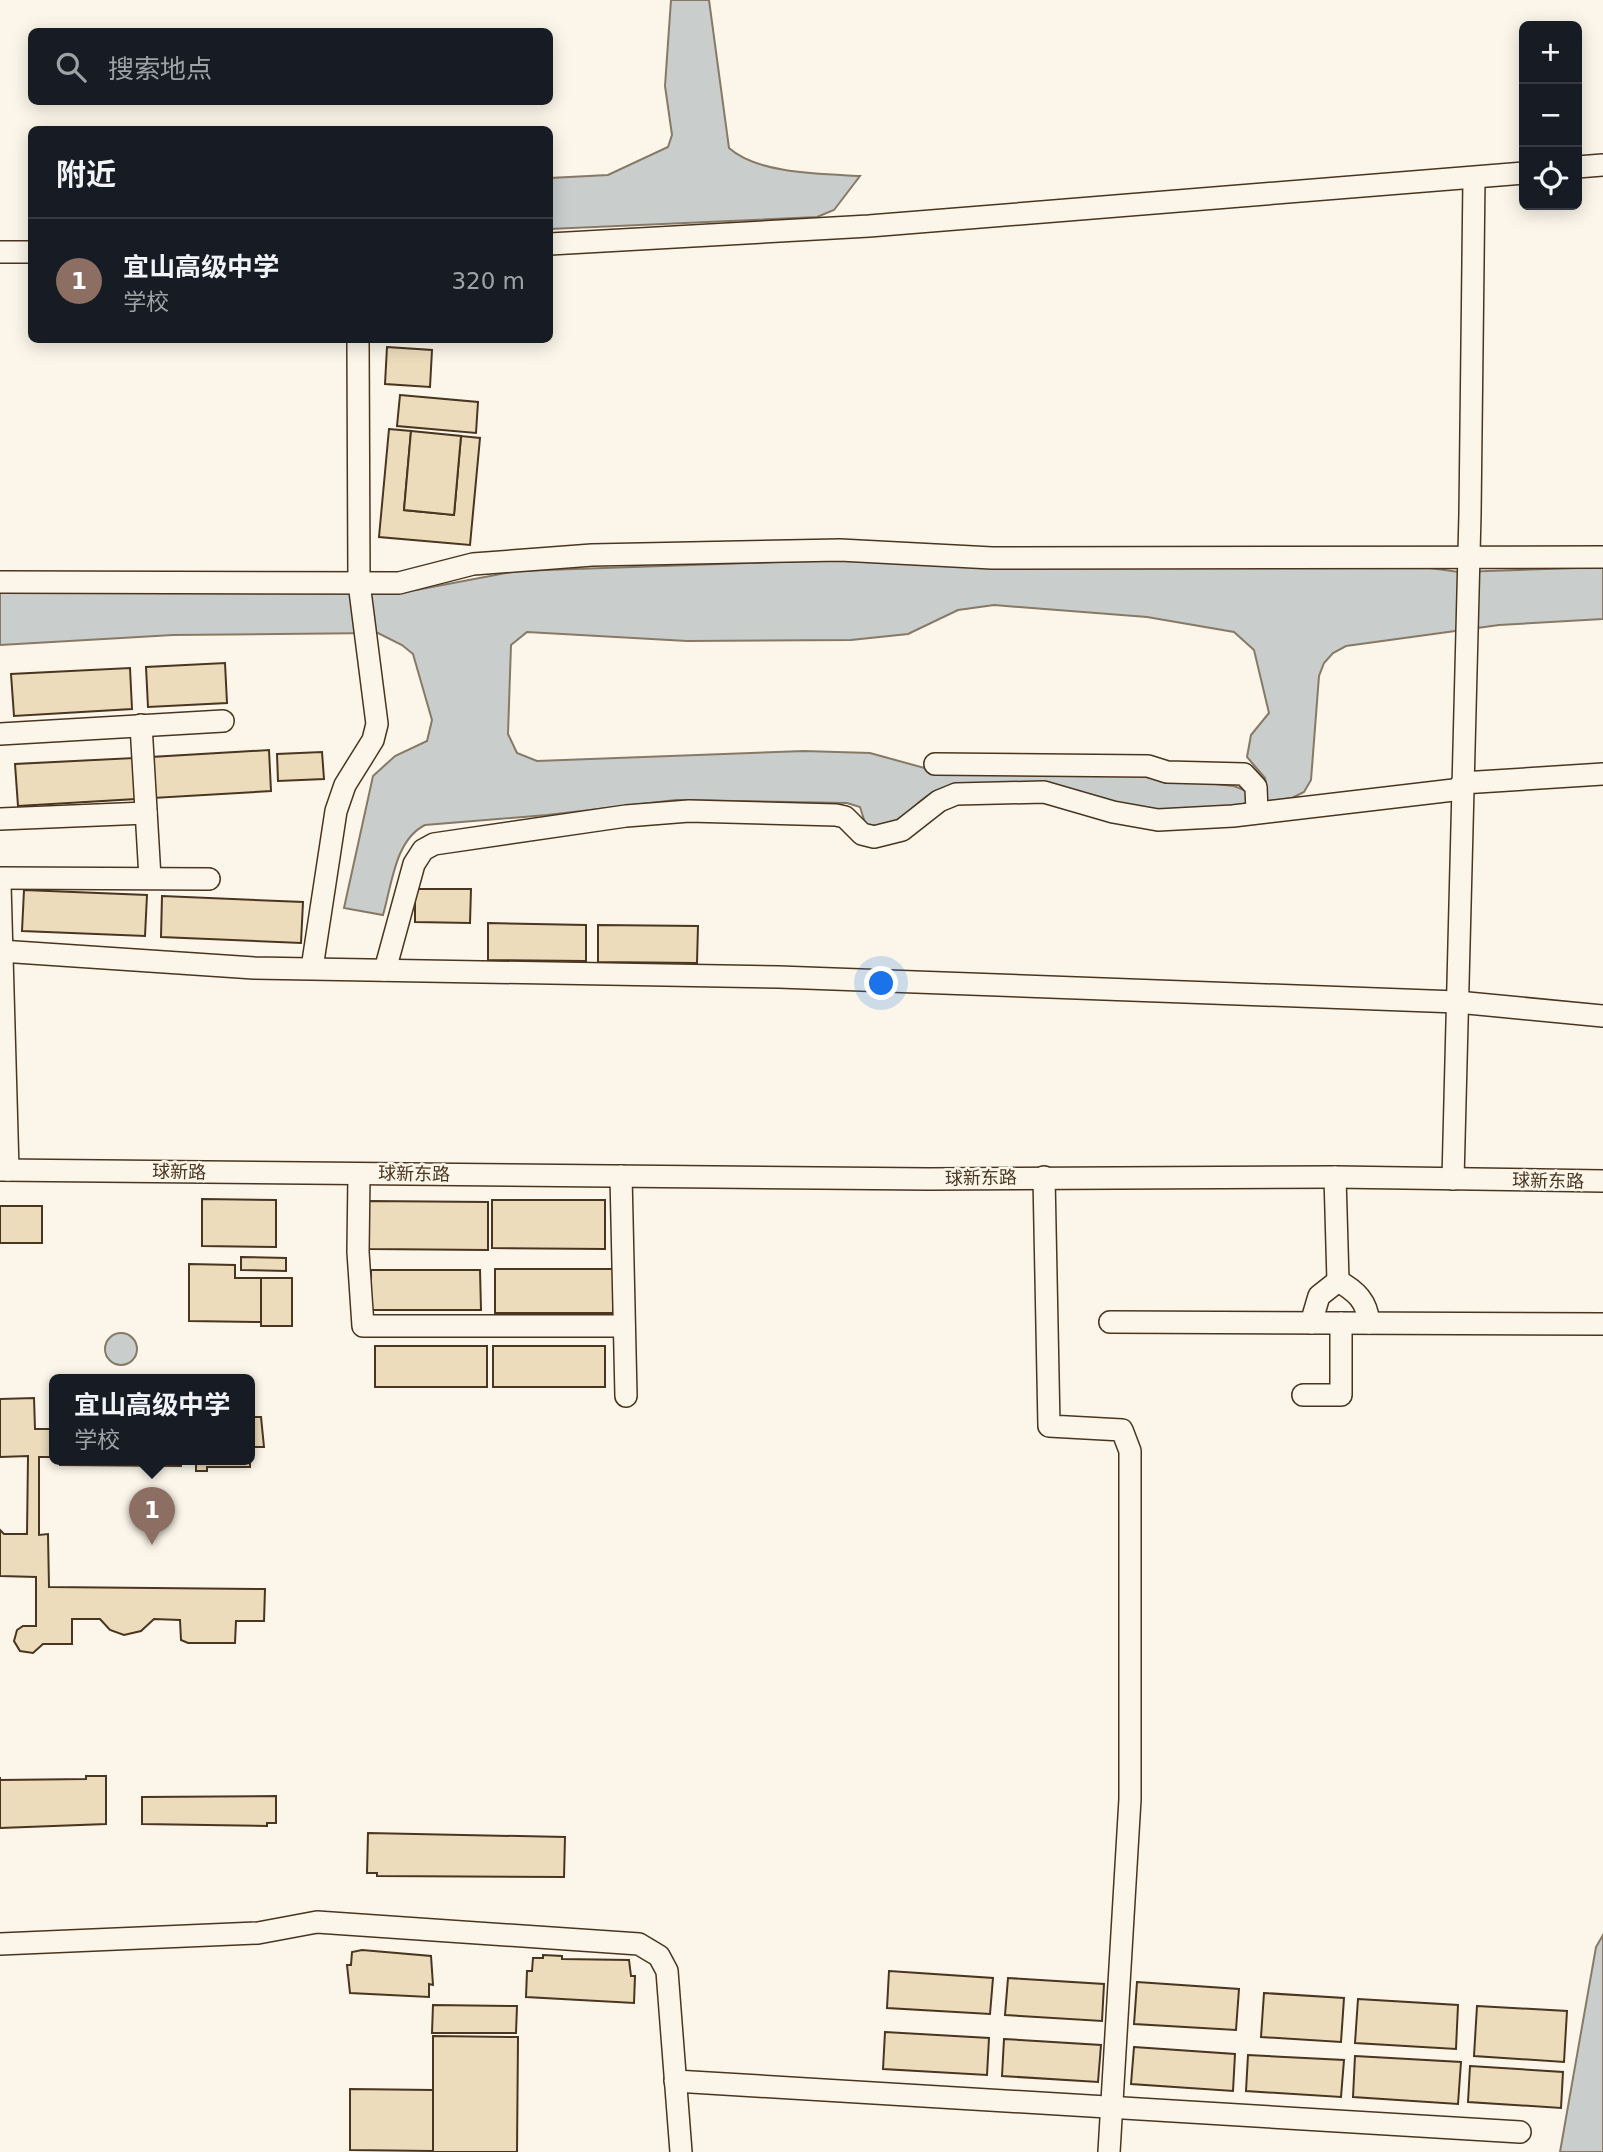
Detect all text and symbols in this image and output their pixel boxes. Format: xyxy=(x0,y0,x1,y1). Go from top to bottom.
map controls xyxy=(1519,21,1582,210)
button: + xyxy=(1519,21,1582,84)
search box xyxy=(28,28,553,105)
icon: search xyxy=(52,48,90,86)
text: 搜索地点 xyxy=(108,54,212,84)
button: − xyxy=(1519,84,1582,147)
button: locate xyxy=(1519,147,1582,210)
text: 附近 xyxy=(56,157,116,192)
text: 宜山高级中学 xyxy=(123,252,279,282)
text: 1 xyxy=(71,268,87,294)
text: 320 m xyxy=(451,268,525,294)
text: 学校 xyxy=(123,289,169,315)
your location xyxy=(864,966,898,1000)
street label: 球新路 xyxy=(152,1161,206,1182)
street label: 球新东路 xyxy=(378,1162,450,1185)
street label: 球新东路 xyxy=(945,1166,1017,1189)
street label: 球新东路 xyxy=(1512,1169,1584,1192)
popup xyxy=(49,1374,255,1465)
text: 宜山高级中学 xyxy=(74,1390,230,1420)
text: 学校 xyxy=(74,1427,120,1453)
pin: 1 xyxy=(129,1487,175,1545)

